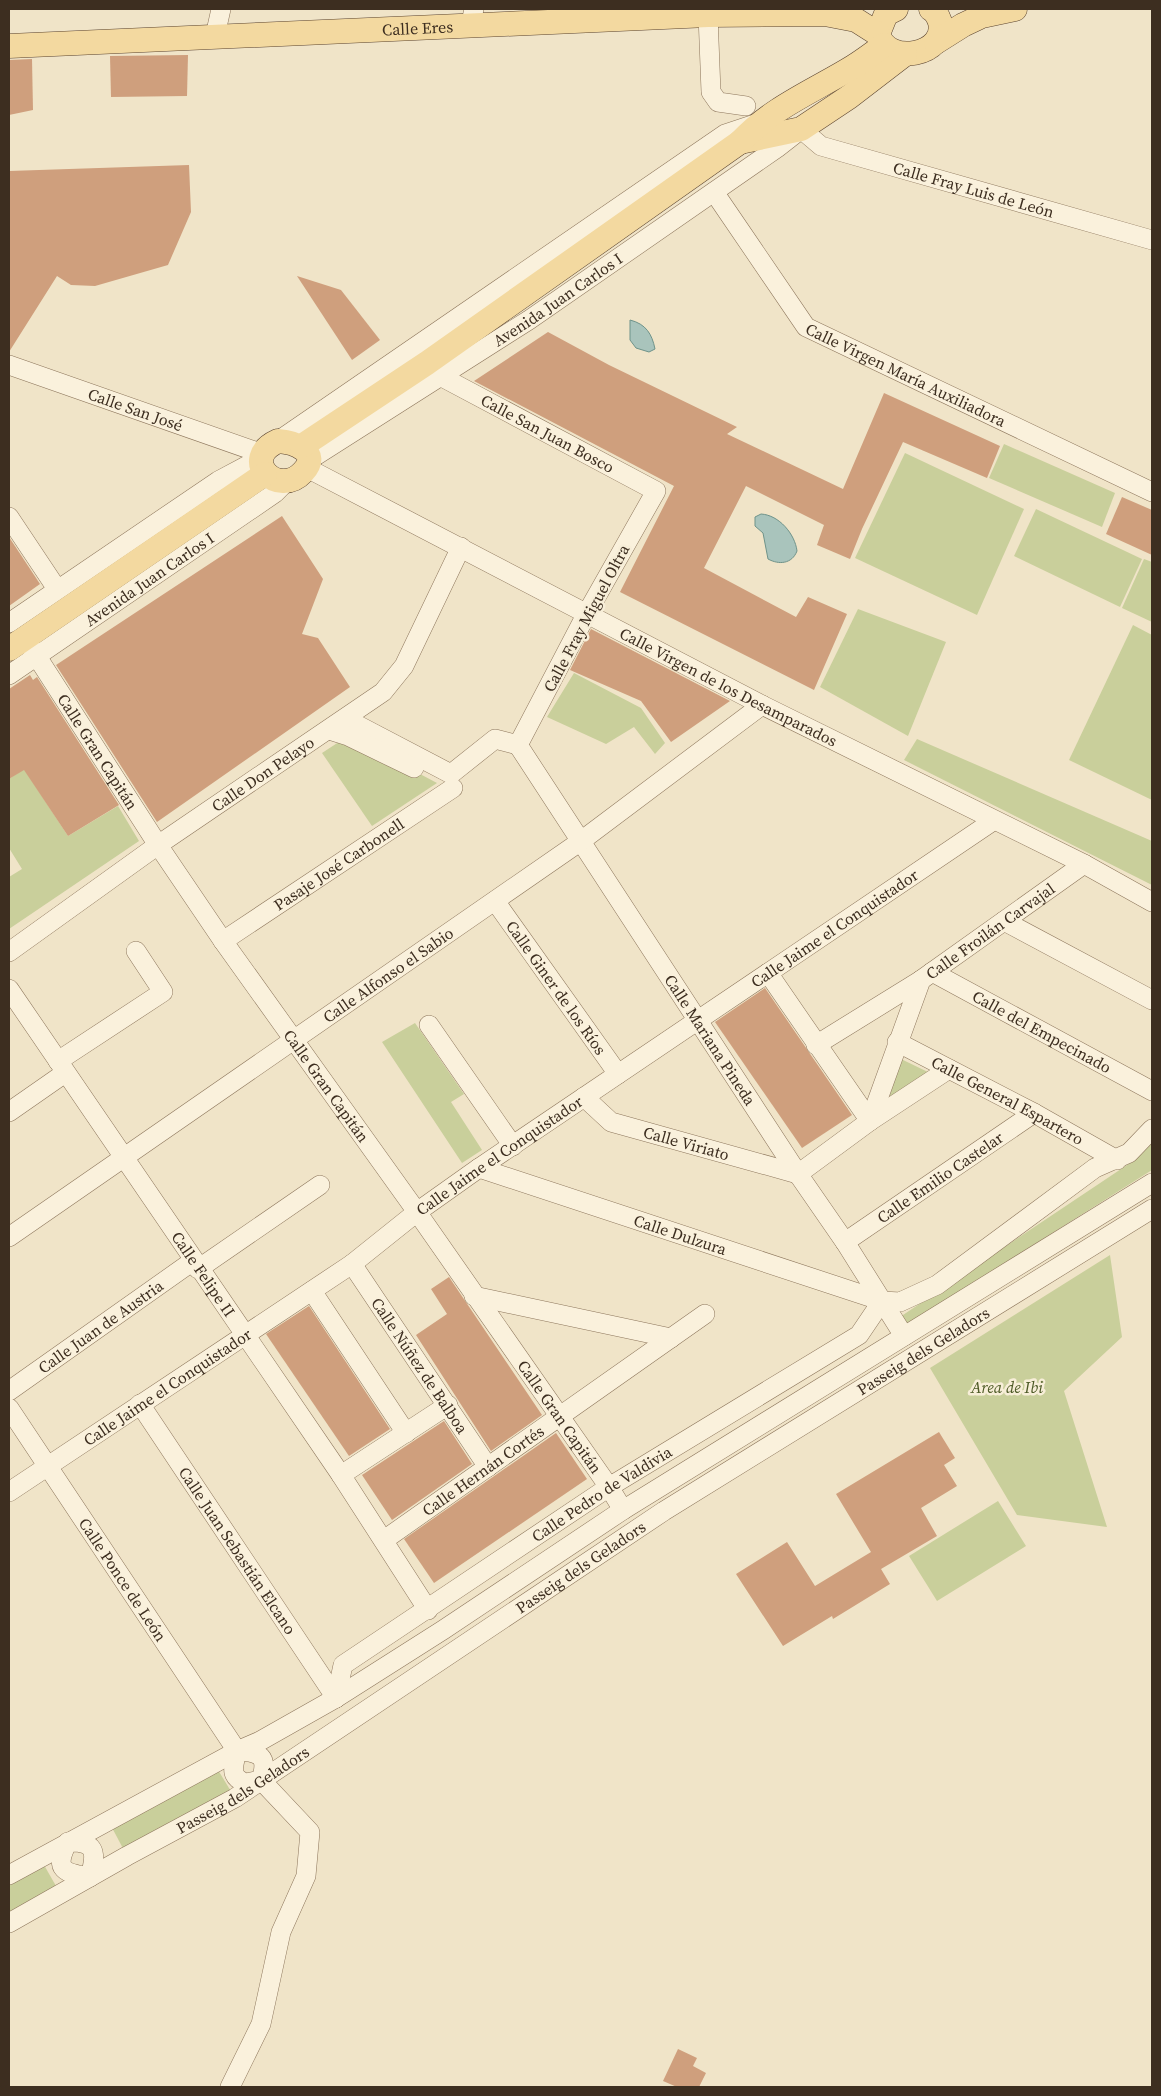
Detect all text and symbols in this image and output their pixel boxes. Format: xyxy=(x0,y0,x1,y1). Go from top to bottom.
street label: Calle Eres xyxy=(382,15,454,40)
street label: Calle Fray Luis de León xyxy=(891,156,1057,223)
street label: Avenida Juan Carlos I xyxy=(489,247,627,351)
street label: Calle Virgen María Auxiliadora xyxy=(802,317,1010,432)
street label: Calle San José xyxy=(85,383,186,436)
street label: Calle San Juan Bosco xyxy=(477,389,619,478)
street label: Avenida Juan Carlos I xyxy=(80,527,218,631)
street label: Calle Fray Miguel Oltra xyxy=(538,540,635,696)
street label: Calle Virgen de los Desamparados xyxy=(616,622,841,752)
street label: Calle Gran Capitán xyxy=(53,689,144,814)
street label: Calle Don Pelayo xyxy=(207,731,319,817)
street label: Pasaje José Carbonell xyxy=(269,813,408,915)
street label: Calle Jaime el Conquistador xyxy=(746,863,923,992)
street label: Calle Froilán Carvajal xyxy=(921,877,1059,984)
street label: Calle Giner de los Ríos xyxy=(501,916,612,1059)
street label: Calle Alfonso el Sabio xyxy=(318,922,458,1028)
street label: Calle Mariana Pineda xyxy=(660,970,762,1110)
street label: Calle del Empecinado xyxy=(969,985,1116,1078)
street label: Calle Gran Capitán xyxy=(279,1025,375,1147)
street label: Calle General Espartero xyxy=(928,1051,1088,1150)
street label: Calle Jaime el Conquistador xyxy=(411,1090,587,1220)
street label: Calle Viriato xyxy=(641,1121,732,1165)
street label: Calle Emilio Castelar xyxy=(872,1126,1008,1228)
street label: Calle Dulzura xyxy=(631,1209,730,1260)
street label: Calle Felipe II xyxy=(167,1227,241,1321)
street label: Calle Juan de Austria xyxy=(33,1274,168,1378)
street label: Calle Núñez de Balboa xyxy=(366,1293,474,1438)
street label: Passeig dels Geladors xyxy=(852,1301,994,1400)
street label: Calle Jaime el Conquistador xyxy=(79,1323,256,1451)
street label: Calle Gran Capitán xyxy=(513,1356,607,1478)
park label: Area de Ibi xyxy=(970,1376,1043,1398)
street label: Calle Hernán Cortés xyxy=(418,1420,548,1521)
street label: Calle Pedro de Valdivia xyxy=(527,1440,677,1547)
street label: Calle Juan Sebastián Elcano xyxy=(174,1462,302,1639)
street label: Calle Ponce de León xyxy=(74,1513,172,1646)
street label: Passeig dels Geladors xyxy=(511,1515,650,1618)
street label: Passeig dels Geladors xyxy=(172,1741,313,1839)

